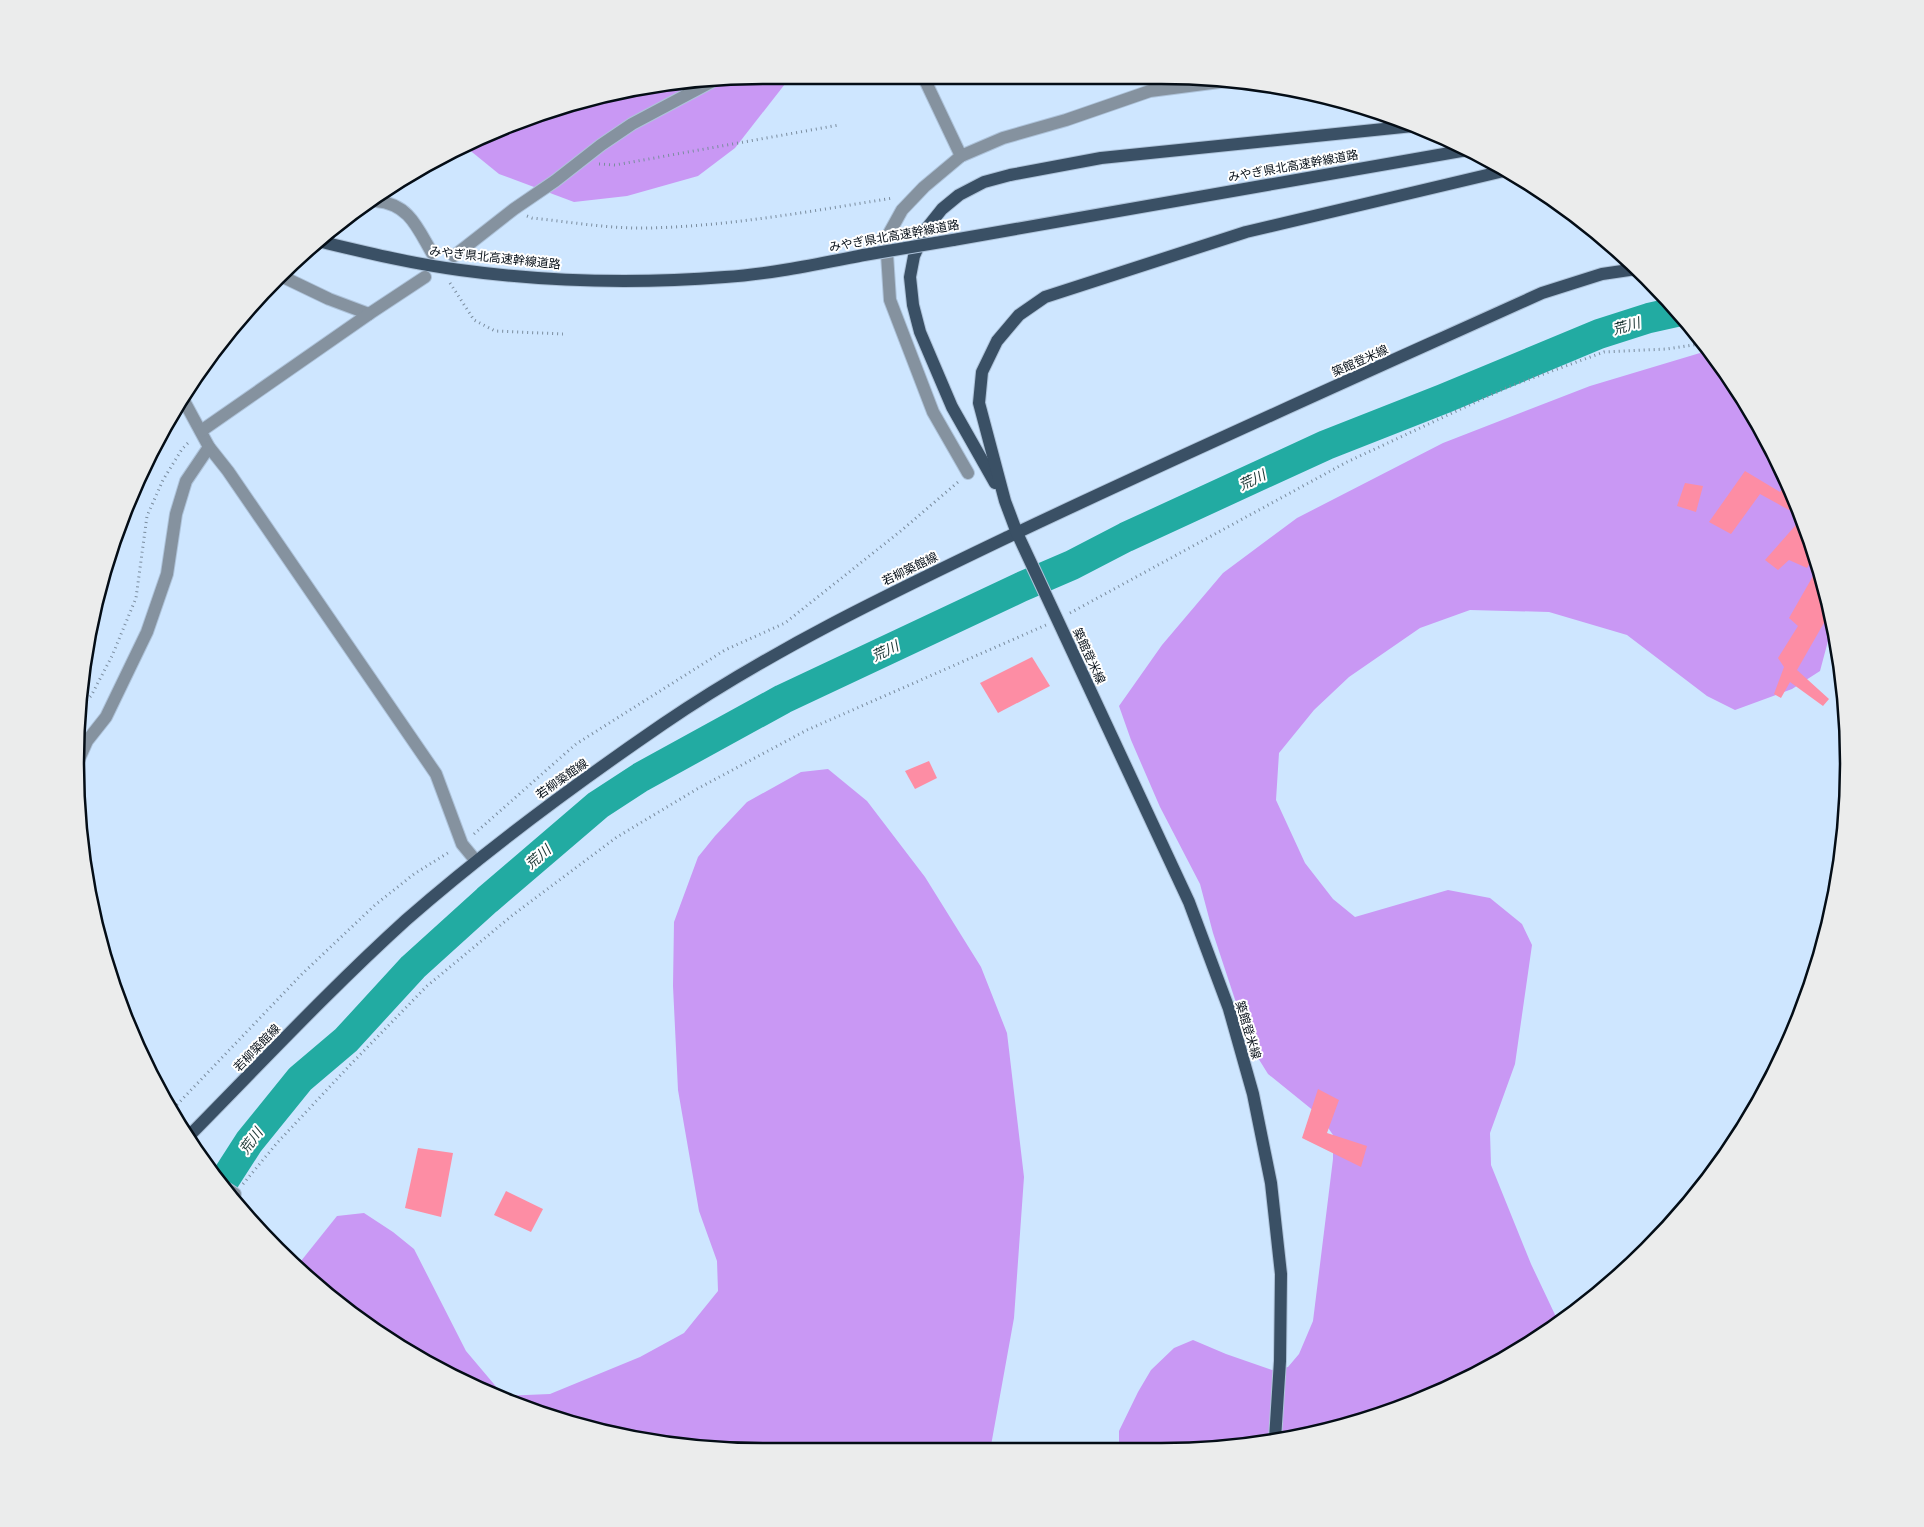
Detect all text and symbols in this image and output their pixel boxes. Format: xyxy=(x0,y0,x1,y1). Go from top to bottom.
street label: みやぎ県北高速幹線道路 xyxy=(1226,145,1360,186)
street label: みやぎ県北高速幹線道路 xyxy=(827,215,961,256)
street label: みやぎ県北高速幹線道路 xyxy=(428,241,562,274)
water label: 荒川 xyxy=(1610,311,1644,339)
street label: 築館登米線 xyxy=(1329,340,1391,381)
water label: 荒川 xyxy=(1235,463,1271,495)
street label: 若柳築館線 xyxy=(879,547,941,590)
street label: 築館登米線 xyxy=(1068,625,1111,687)
water label: 荒川 xyxy=(868,634,904,666)
street label: 若柳築館線 xyxy=(532,754,592,804)
water label: 荒川 xyxy=(520,838,557,874)
street label: 築館登米線 xyxy=(1231,998,1266,1061)
street label: 若柳築館線 xyxy=(229,1019,284,1076)
water label: 荒川 xyxy=(234,1122,268,1158)

